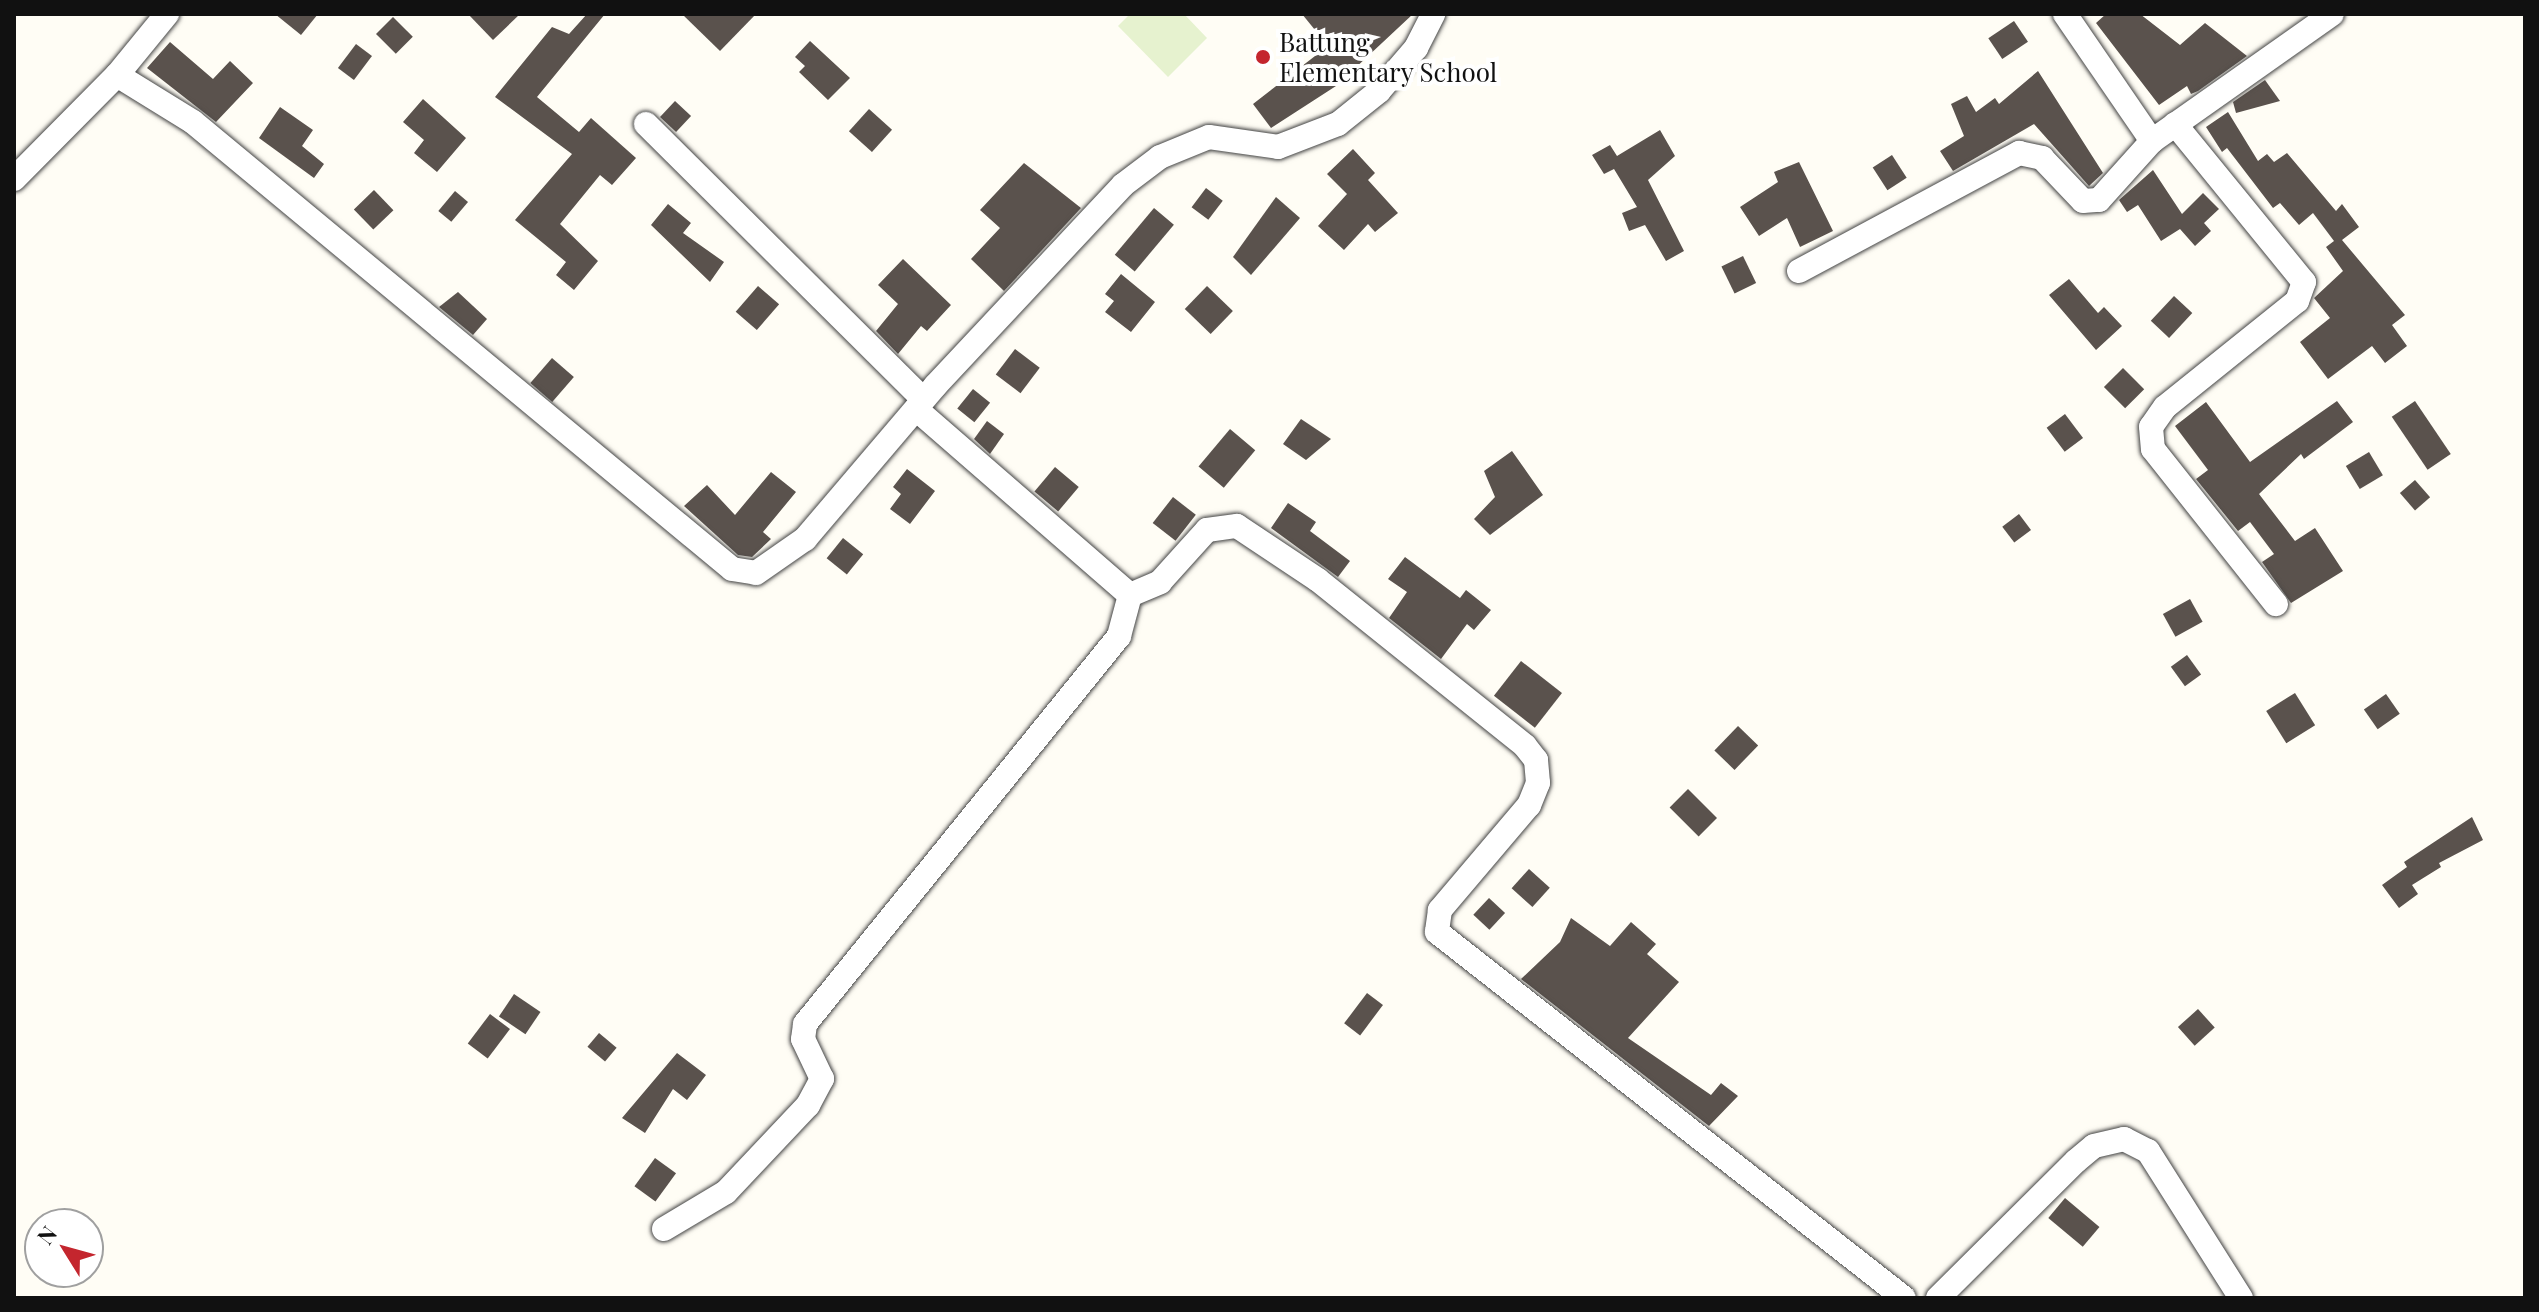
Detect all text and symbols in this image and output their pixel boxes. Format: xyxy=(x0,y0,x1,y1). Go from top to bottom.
place label: Battung Elementary School xyxy=(1279,26,1498,88)
marker: Battung Elementary School xyxy=(1254,48,1272,66)
north arrow xyxy=(24,1208,104,1288)
text: N xyxy=(30,1219,63,1250)

